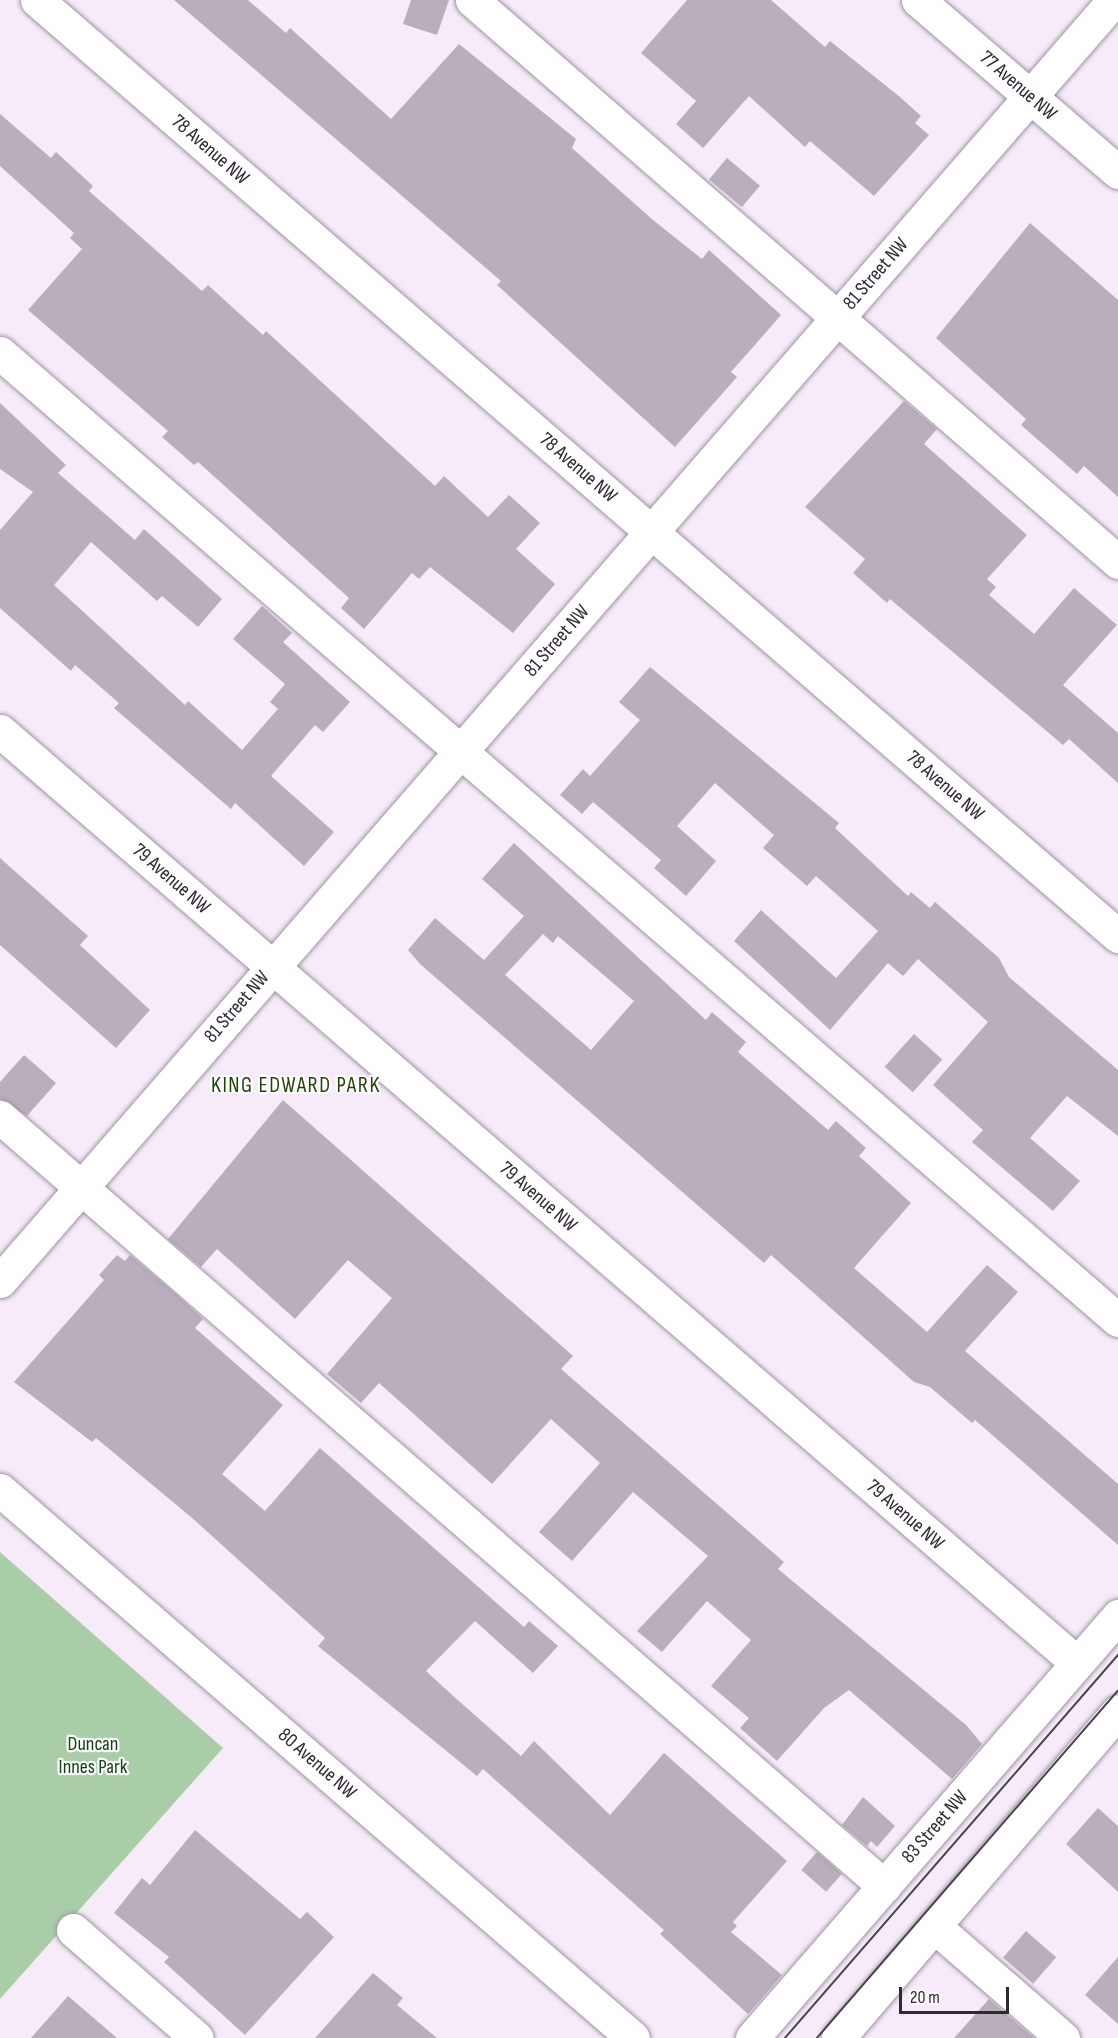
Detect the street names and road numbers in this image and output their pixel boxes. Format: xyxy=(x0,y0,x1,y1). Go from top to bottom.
street label: 77 Avenue NW xyxy=(974,46,1062,126)
street label: 78 Avenue NW xyxy=(166,110,254,190)
street label: 81 Street NW xyxy=(838,233,914,315)
street label: 78 Avenue NW xyxy=(534,428,622,508)
street label: 81 Street NW xyxy=(519,600,595,682)
street label: 78 Avenue NW xyxy=(901,746,989,826)
street label: 79 Avenue NW xyxy=(127,839,215,919)
street label: 81 Street NW xyxy=(199,966,275,1048)
street label: 79 Avenue NW xyxy=(494,1157,582,1237)
street label: 79 Avenue NW xyxy=(861,1475,949,1555)
street label: 80 Avenue NW xyxy=(273,1723,361,1805)
street label: 83 Street NW xyxy=(897,1786,973,1868)

